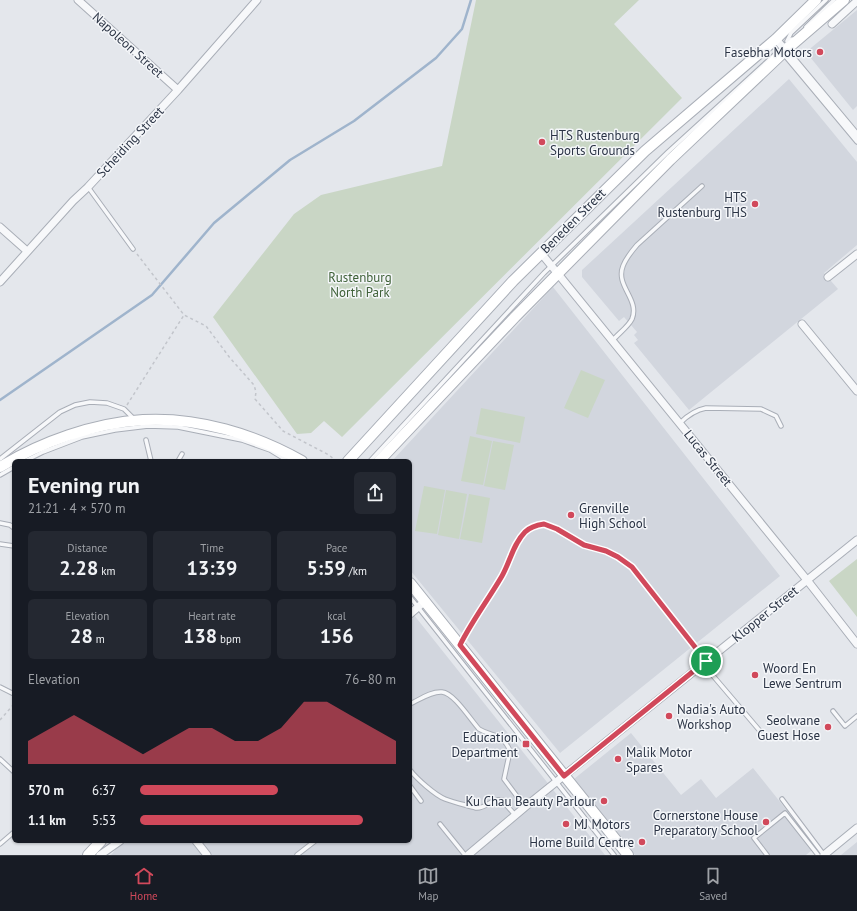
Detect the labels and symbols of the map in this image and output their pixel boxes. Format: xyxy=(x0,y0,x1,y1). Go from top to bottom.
street label: Napoleon Street xyxy=(89,8,168,82)
place label: Fasebha Motors xyxy=(724,44,812,61)
marker: Fasebha Motors xyxy=(815,47,825,57)
street label: Scheiding Street xyxy=(93,102,168,181)
place label: HTS Rustenburg Sports Grounds xyxy=(550,127,640,159)
marker: HTS Rustenburg Sports Grounds xyxy=(537,137,547,147)
street label: Beneden Street xyxy=(537,184,610,257)
place label: HTS Rustenburg THS xyxy=(658,189,747,221)
marker: HTS Rustenburg THS xyxy=(750,199,760,209)
park label: Rustenburg North Park xyxy=(328,269,392,301)
street label: Lucas Street xyxy=(680,426,736,490)
place label: Grenville High School xyxy=(579,500,647,532)
marker: Grenville High School xyxy=(566,510,576,520)
street label: Klopper Street xyxy=(728,582,802,646)
pin xyxy=(689,644,723,678)
place label: Woord En Lewe Sentrum xyxy=(763,660,842,692)
marker: Woord En Lewe Sentrum xyxy=(750,670,760,680)
place label: Nadia's Auto Workshop xyxy=(677,701,745,733)
marker: Nadia's Auto Workshop xyxy=(664,711,674,721)
place label: Seolwane Guest Hose xyxy=(757,712,820,744)
marker: Seolwane Guest Hose xyxy=(823,722,833,732)
place label: Education Department xyxy=(452,729,519,761)
marker: Education Department xyxy=(521,739,531,749)
place label: Malik Motor Spares xyxy=(626,744,693,776)
marker: Malik Motor Spares xyxy=(613,754,623,764)
place label: Ku Chau Beauty Parlour xyxy=(466,793,597,810)
marker: Ku Chau Beauty Parlour xyxy=(599,796,609,806)
place label: Cornerstone House Preparatory School xyxy=(653,807,758,839)
place label: MJ Motors xyxy=(574,816,630,833)
marker: Cornerstone House Preparatory School xyxy=(761,817,771,827)
marker: MJ Motors xyxy=(561,819,571,829)
place label: Home Build Centre xyxy=(529,834,634,851)
marker: Home Build Centre xyxy=(637,837,647,847)

